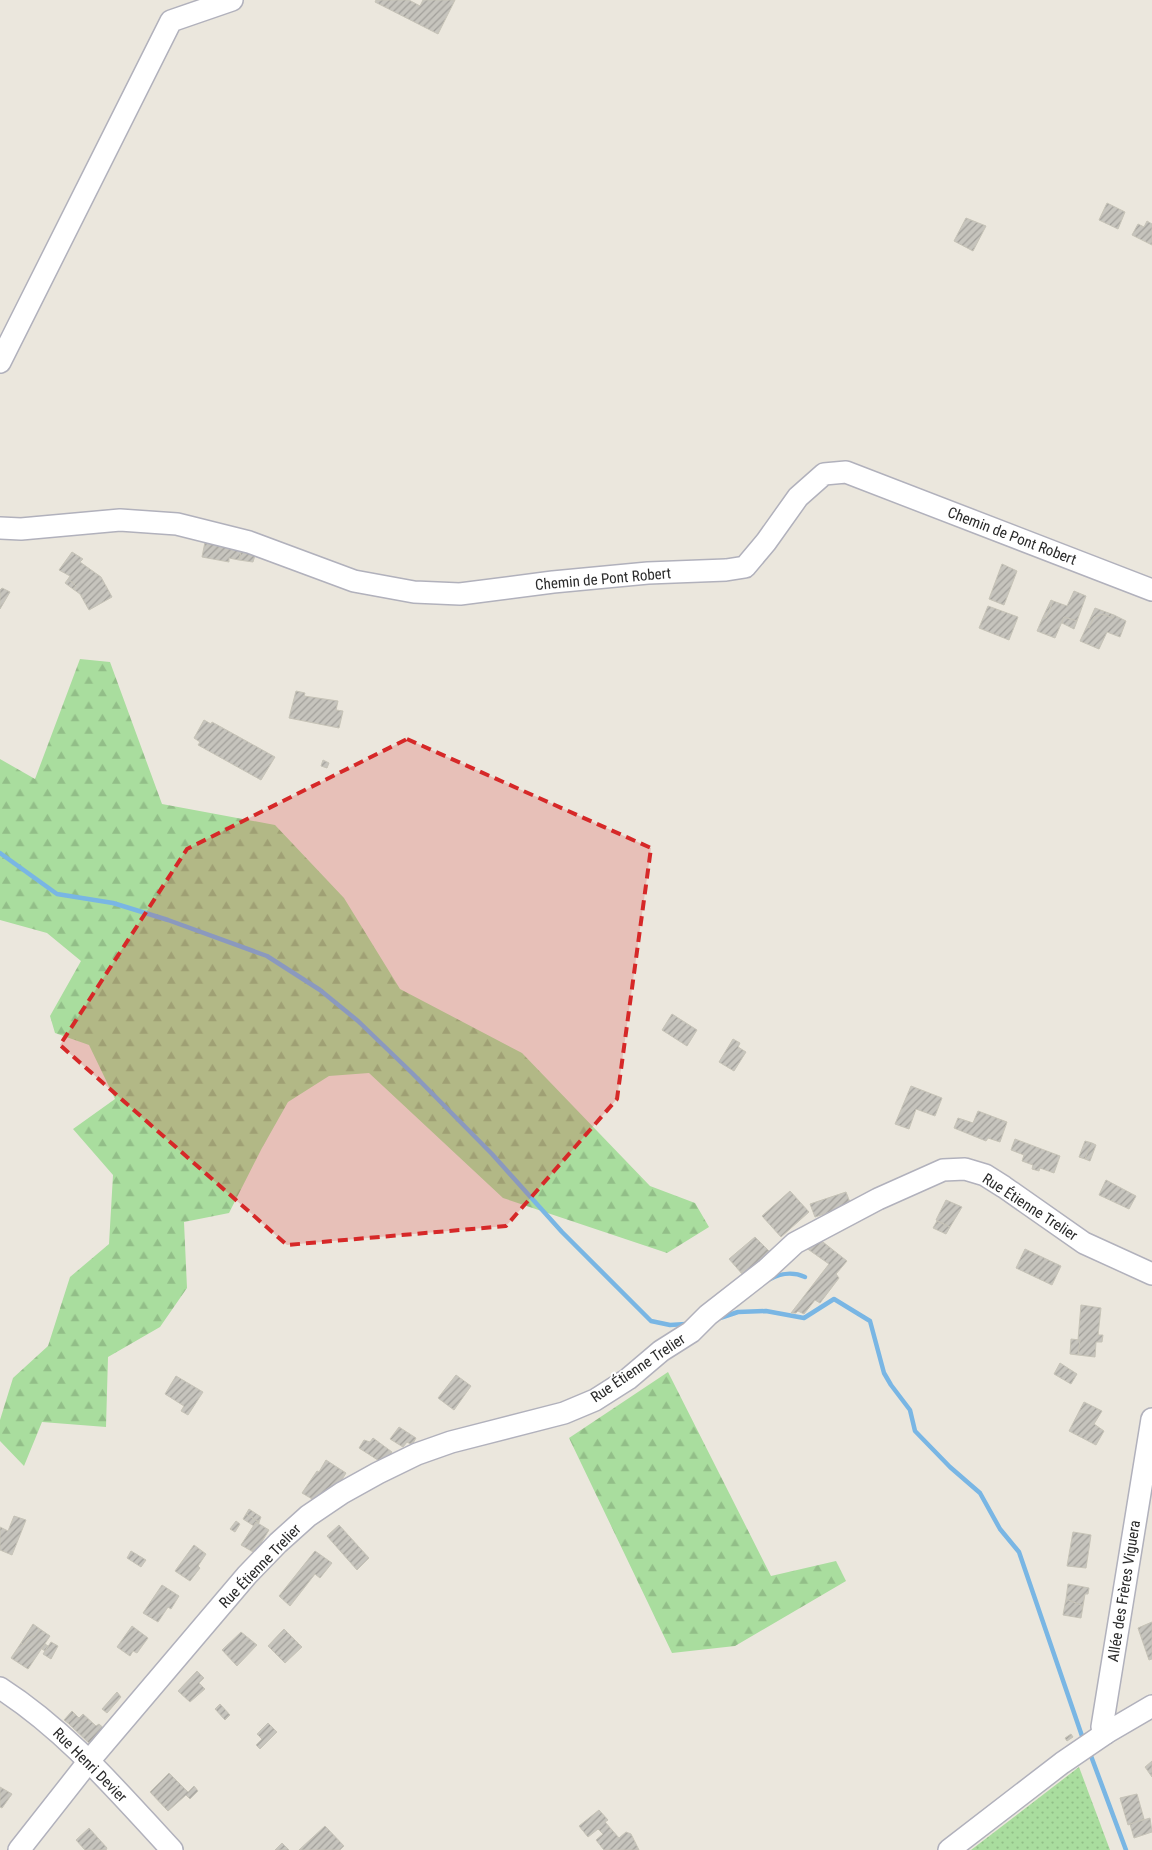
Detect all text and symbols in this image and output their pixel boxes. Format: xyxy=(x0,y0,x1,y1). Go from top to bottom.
street label: Chemin de Pont Robert xyxy=(945,503,1079,569)
street label: Chemin de Pont Robert xyxy=(534,564,672,594)
street label: Rue Étienne Trelier xyxy=(979,1170,1081,1245)
street label: Rue Étienne Trelier xyxy=(587,1330,689,1406)
street label: Allée des Frères Viguera xyxy=(1104,1519,1144,1663)
street label: Rue Étienne Trelier xyxy=(215,1520,305,1612)
street label: Rue Henri Devier xyxy=(49,1724,131,1806)

